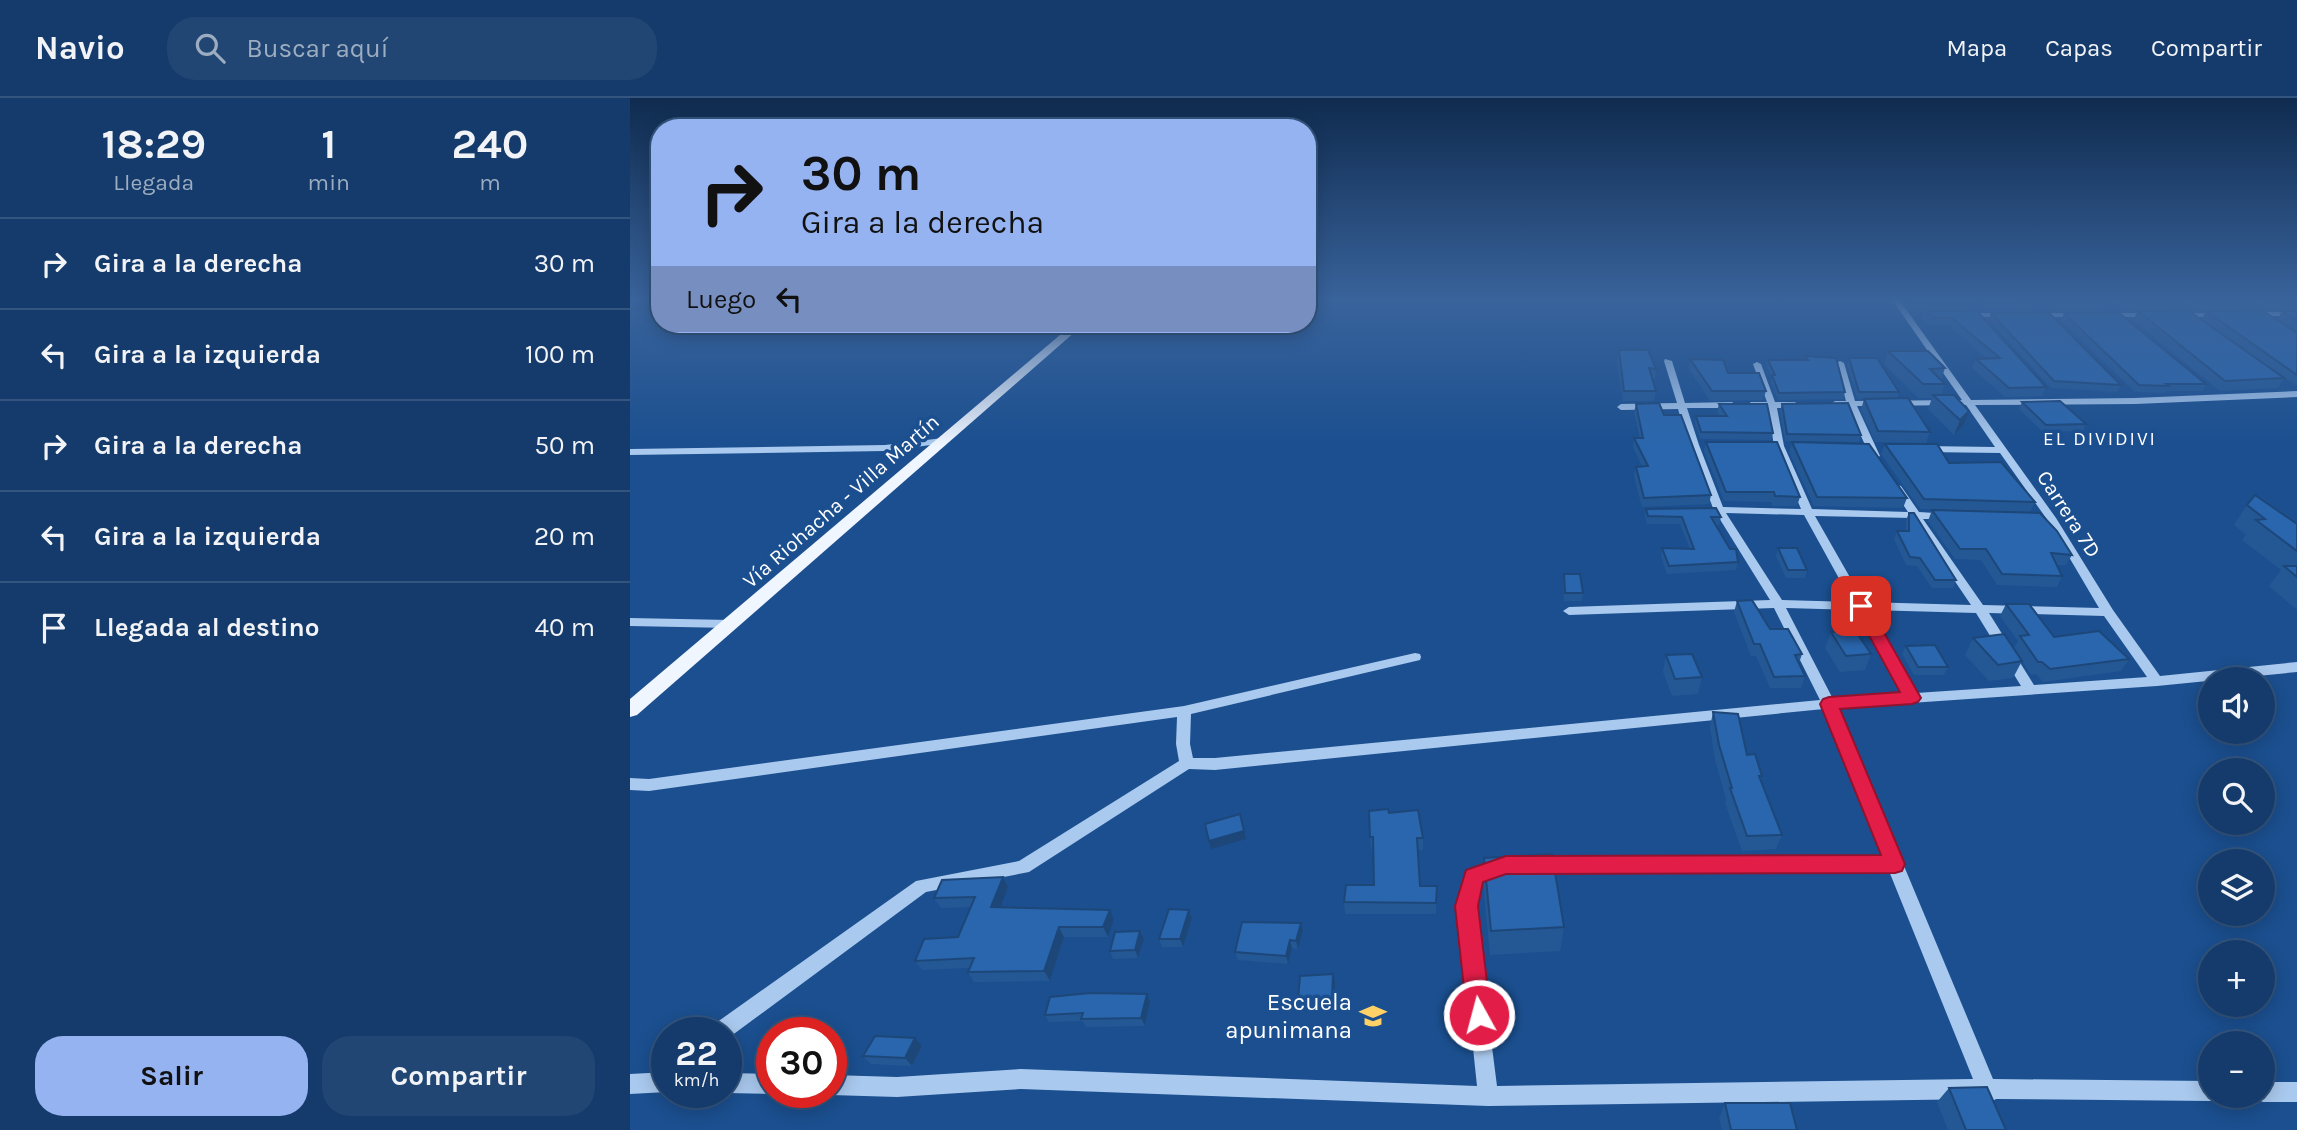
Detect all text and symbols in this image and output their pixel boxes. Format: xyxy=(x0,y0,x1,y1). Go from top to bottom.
search box xyxy=(167,17,657,80)
text: Navio xyxy=(35,29,125,67)
icon: search xyxy=(191,29,229,67)
text: Buscar aquí xyxy=(247,33,388,64)
text: Mapa xyxy=(1946,34,2007,62)
text: Capas xyxy=(2045,34,2113,62)
text: Compartir xyxy=(2151,34,2262,62)
text: 18:29 xyxy=(102,119,206,169)
text: 1 xyxy=(321,119,336,169)
text: 240 xyxy=(451,119,528,169)
text: 30 m xyxy=(801,145,921,202)
icon: right xyxy=(686,147,777,238)
text: Llegada xyxy=(113,169,194,196)
text: min xyxy=(308,169,350,196)
text: m xyxy=(479,169,501,196)
text: Gira a la derecha xyxy=(801,204,1044,241)
icon: right xyxy=(35,245,73,283)
text: Gira a la derecha xyxy=(94,248,303,279)
text: 30 m xyxy=(534,248,595,279)
icon: left xyxy=(770,280,808,318)
text: Luego xyxy=(686,284,756,315)
icon: left xyxy=(35,336,73,374)
text: Gira a la izquierda xyxy=(94,339,321,370)
text: 100 m xyxy=(525,339,595,370)
street label: Vía Riohacha - Villa Martín xyxy=(738,409,944,593)
icon: right xyxy=(35,427,73,465)
district label: EL DIVIDIVI xyxy=(2043,428,2157,450)
text: Gira a la derecha xyxy=(94,430,303,461)
text: 50 m xyxy=(534,430,595,461)
street label: Carrera 7D xyxy=(2032,466,2106,562)
icon: left xyxy=(35,518,73,556)
text: Gira a la izquierda xyxy=(94,521,321,552)
text: 20 m xyxy=(534,521,595,552)
pin xyxy=(1831,576,1891,636)
icon: arrive xyxy=(1842,587,1880,625)
icon: arrive xyxy=(35,609,73,647)
text: Llegada al destino xyxy=(94,612,320,643)
text: 40 m xyxy=(535,612,595,643)
map controls xyxy=(2198,667,2275,1108)
button: sound xyxy=(2198,667,2275,744)
button: search xyxy=(2198,758,2275,835)
button: layers xyxy=(2198,849,2275,926)
button: + xyxy=(2198,940,2275,1017)
position arrow xyxy=(1442,978,1516,1052)
place label: Escuela apunimana xyxy=(1225,988,1352,1044)
school or university icon: Escuela apunimana xyxy=(1358,1001,1388,1031)
speed limit sign: 30 xyxy=(756,1017,847,1108)
button: − xyxy=(2198,1031,2275,1108)
text: 22 xyxy=(675,1033,718,1074)
button: Salir xyxy=(35,1036,308,1116)
button: Compartir xyxy=(322,1036,595,1116)
text: km/h xyxy=(674,1069,719,1091)

